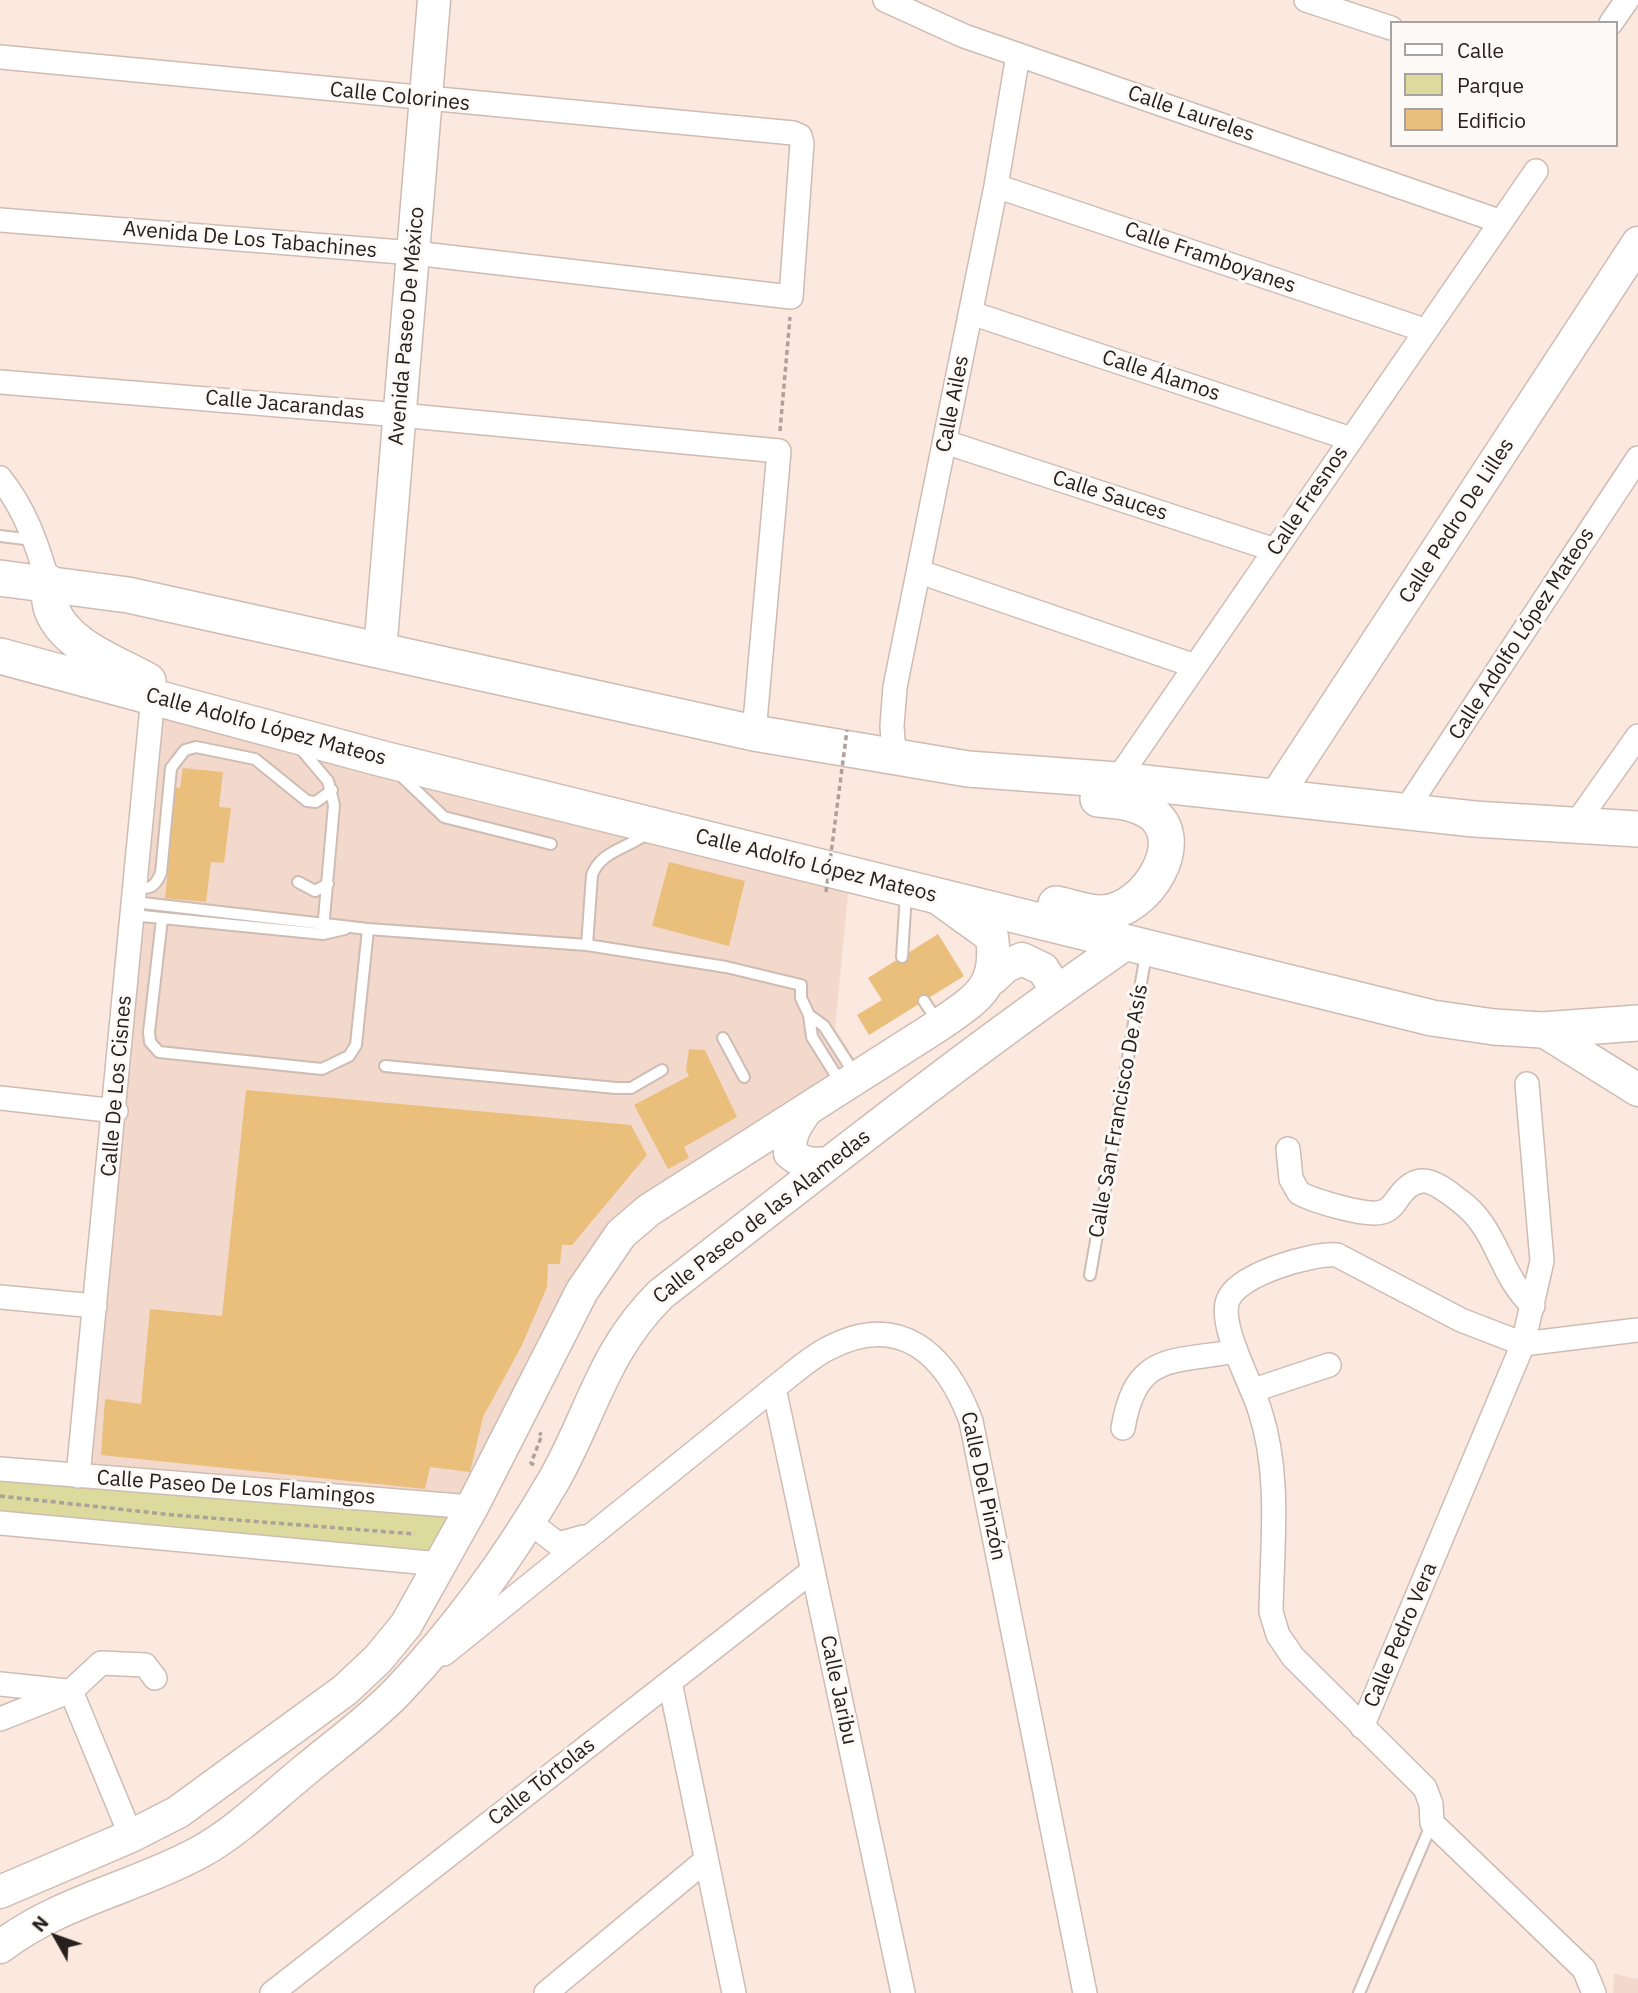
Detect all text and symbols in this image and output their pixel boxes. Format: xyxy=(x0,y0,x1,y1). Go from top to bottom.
legend xyxy=(1390,21,1617,147)
text: Calle xyxy=(1457,36,1504,64)
text: Parque xyxy=(1457,71,1524,99)
street label: Calle Colorines xyxy=(329,77,471,117)
street label: Calle Laureles xyxy=(1124,81,1258,147)
text: Edificio xyxy=(1457,106,1526,134)
street label: Avenida Paseo De México xyxy=(384,206,430,446)
street label: Avenida De Los Tabachines xyxy=(122,216,378,264)
street label: Calle Framboyanes xyxy=(1121,217,1299,299)
street label: Calle Álamos xyxy=(1099,345,1223,407)
street label: Calle Ailes xyxy=(931,353,975,455)
street label: Calle Jacarandas xyxy=(204,385,366,425)
street label: Calle Pedro De Lilles xyxy=(1394,434,1520,608)
street label: Calle Fresnos xyxy=(1262,441,1354,561)
street label: Calle Sauces xyxy=(1049,466,1171,526)
street label: Calle Adolfo López Mateos xyxy=(1444,523,1600,745)
street label: Calle Adolfo López Mateos xyxy=(143,683,389,771)
street label: Calle Adolfo López Mateos xyxy=(693,824,939,908)
street label: Calle San Francisco De Asís xyxy=(1084,982,1154,1240)
street label: Calle De Los Cisnes xyxy=(97,994,137,1178)
street label: Calle Paseo de las Alamedas xyxy=(648,1124,876,1310)
street label: Calle Del Pinzón xyxy=(955,1409,1011,1563)
street label: Calle Paseo De Los Flamingos xyxy=(96,1466,376,1510)
street label: Calle Pedro Vera xyxy=(1359,1559,1443,1711)
street label: Calle Jaribu xyxy=(814,1633,862,1747)
street label: Calle Tórtolas xyxy=(484,1733,600,1831)
north arrow xyxy=(21,1902,91,1972)
text: N xyxy=(26,1911,54,1936)

